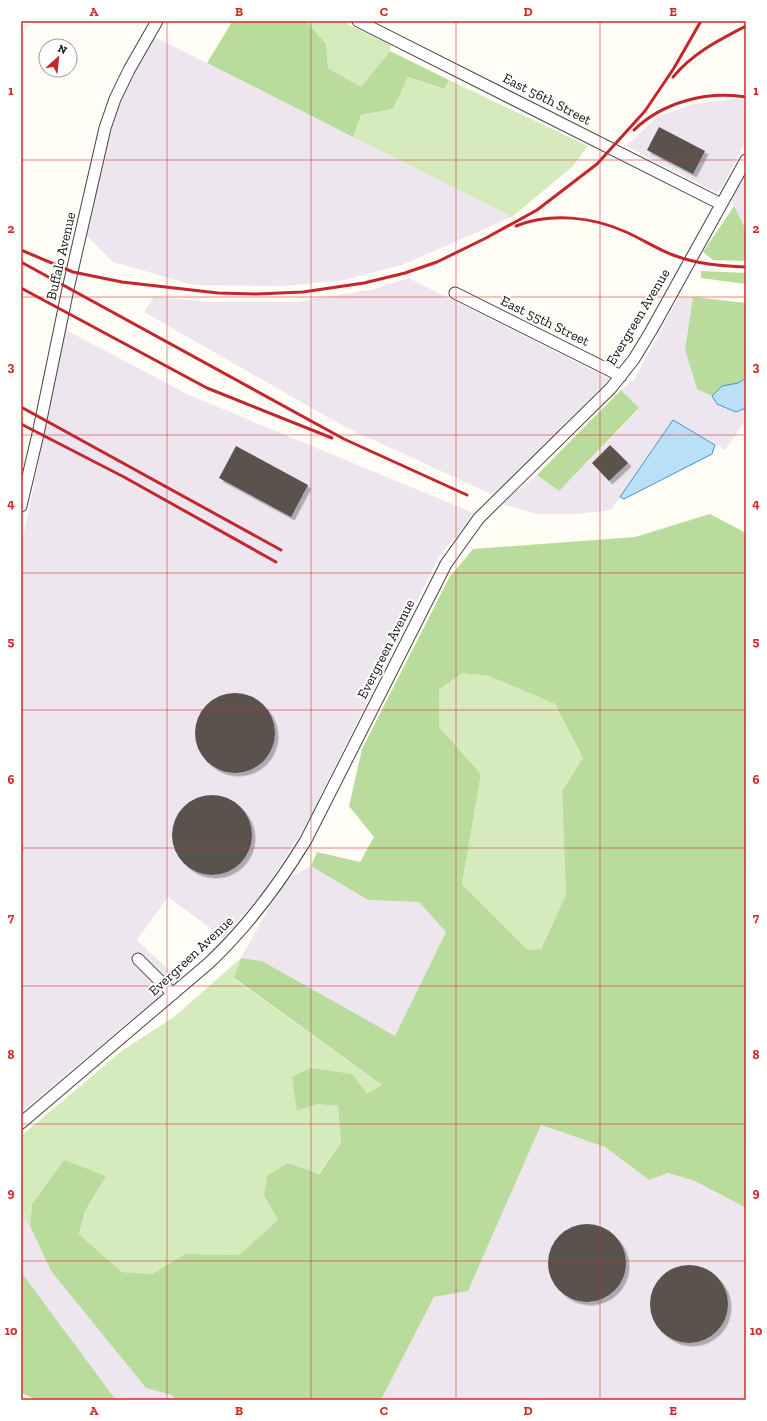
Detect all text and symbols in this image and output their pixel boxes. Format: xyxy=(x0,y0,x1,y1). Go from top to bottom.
text: A xyxy=(90,4,99,19)
text: B xyxy=(235,4,243,19)
text: C xyxy=(380,4,388,19)
text: D xyxy=(523,4,533,19)
text: E xyxy=(669,4,677,19)
north arrow xyxy=(38,38,78,78)
text: N xyxy=(56,42,70,58)
street label: East 56th Street xyxy=(500,69,595,129)
text: 1 xyxy=(8,83,14,98)
text: 1 xyxy=(753,83,759,98)
street label: Buffalo Avenue xyxy=(43,210,79,302)
text: 2 xyxy=(8,221,15,236)
text: 2 xyxy=(753,221,760,236)
street label: Evergreen Avenue xyxy=(603,265,674,368)
street label: East 55th Street xyxy=(498,292,593,350)
text: 3 xyxy=(8,359,15,374)
text: 3 xyxy=(753,359,760,374)
text: 4 xyxy=(7,496,15,511)
text: 4 xyxy=(752,496,760,511)
street label: Evergreen Avenue xyxy=(354,596,419,702)
text: 5 xyxy=(8,634,15,649)
text: 5 xyxy=(753,634,760,649)
text: 6 xyxy=(8,772,15,787)
text: 6 xyxy=(753,772,760,787)
text: 7 xyxy=(8,910,15,925)
text: 7 xyxy=(753,910,760,925)
street label: Evergreen Avenue xyxy=(145,912,237,1000)
text: 8 xyxy=(7,1047,15,1062)
text: 8 xyxy=(752,1047,760,1062)
text: 9 xyxy=(8,1185,15,1200)
text: 9 xyxy=(753,1185,760,1200)
text: 10 xyxy=(5,1323,18,1338)
text: 10 xyxy=(750,1323,763,1338)
text: A xyxy=(90,1403,99,1418)
text: B xyxy=(235,1403,243,1418)
text: C xyxy=(380,1403,388,1418)
text: D xyxy=(523,1403,533,1418)
text: E xyxy=(669,1403,677,1418)

